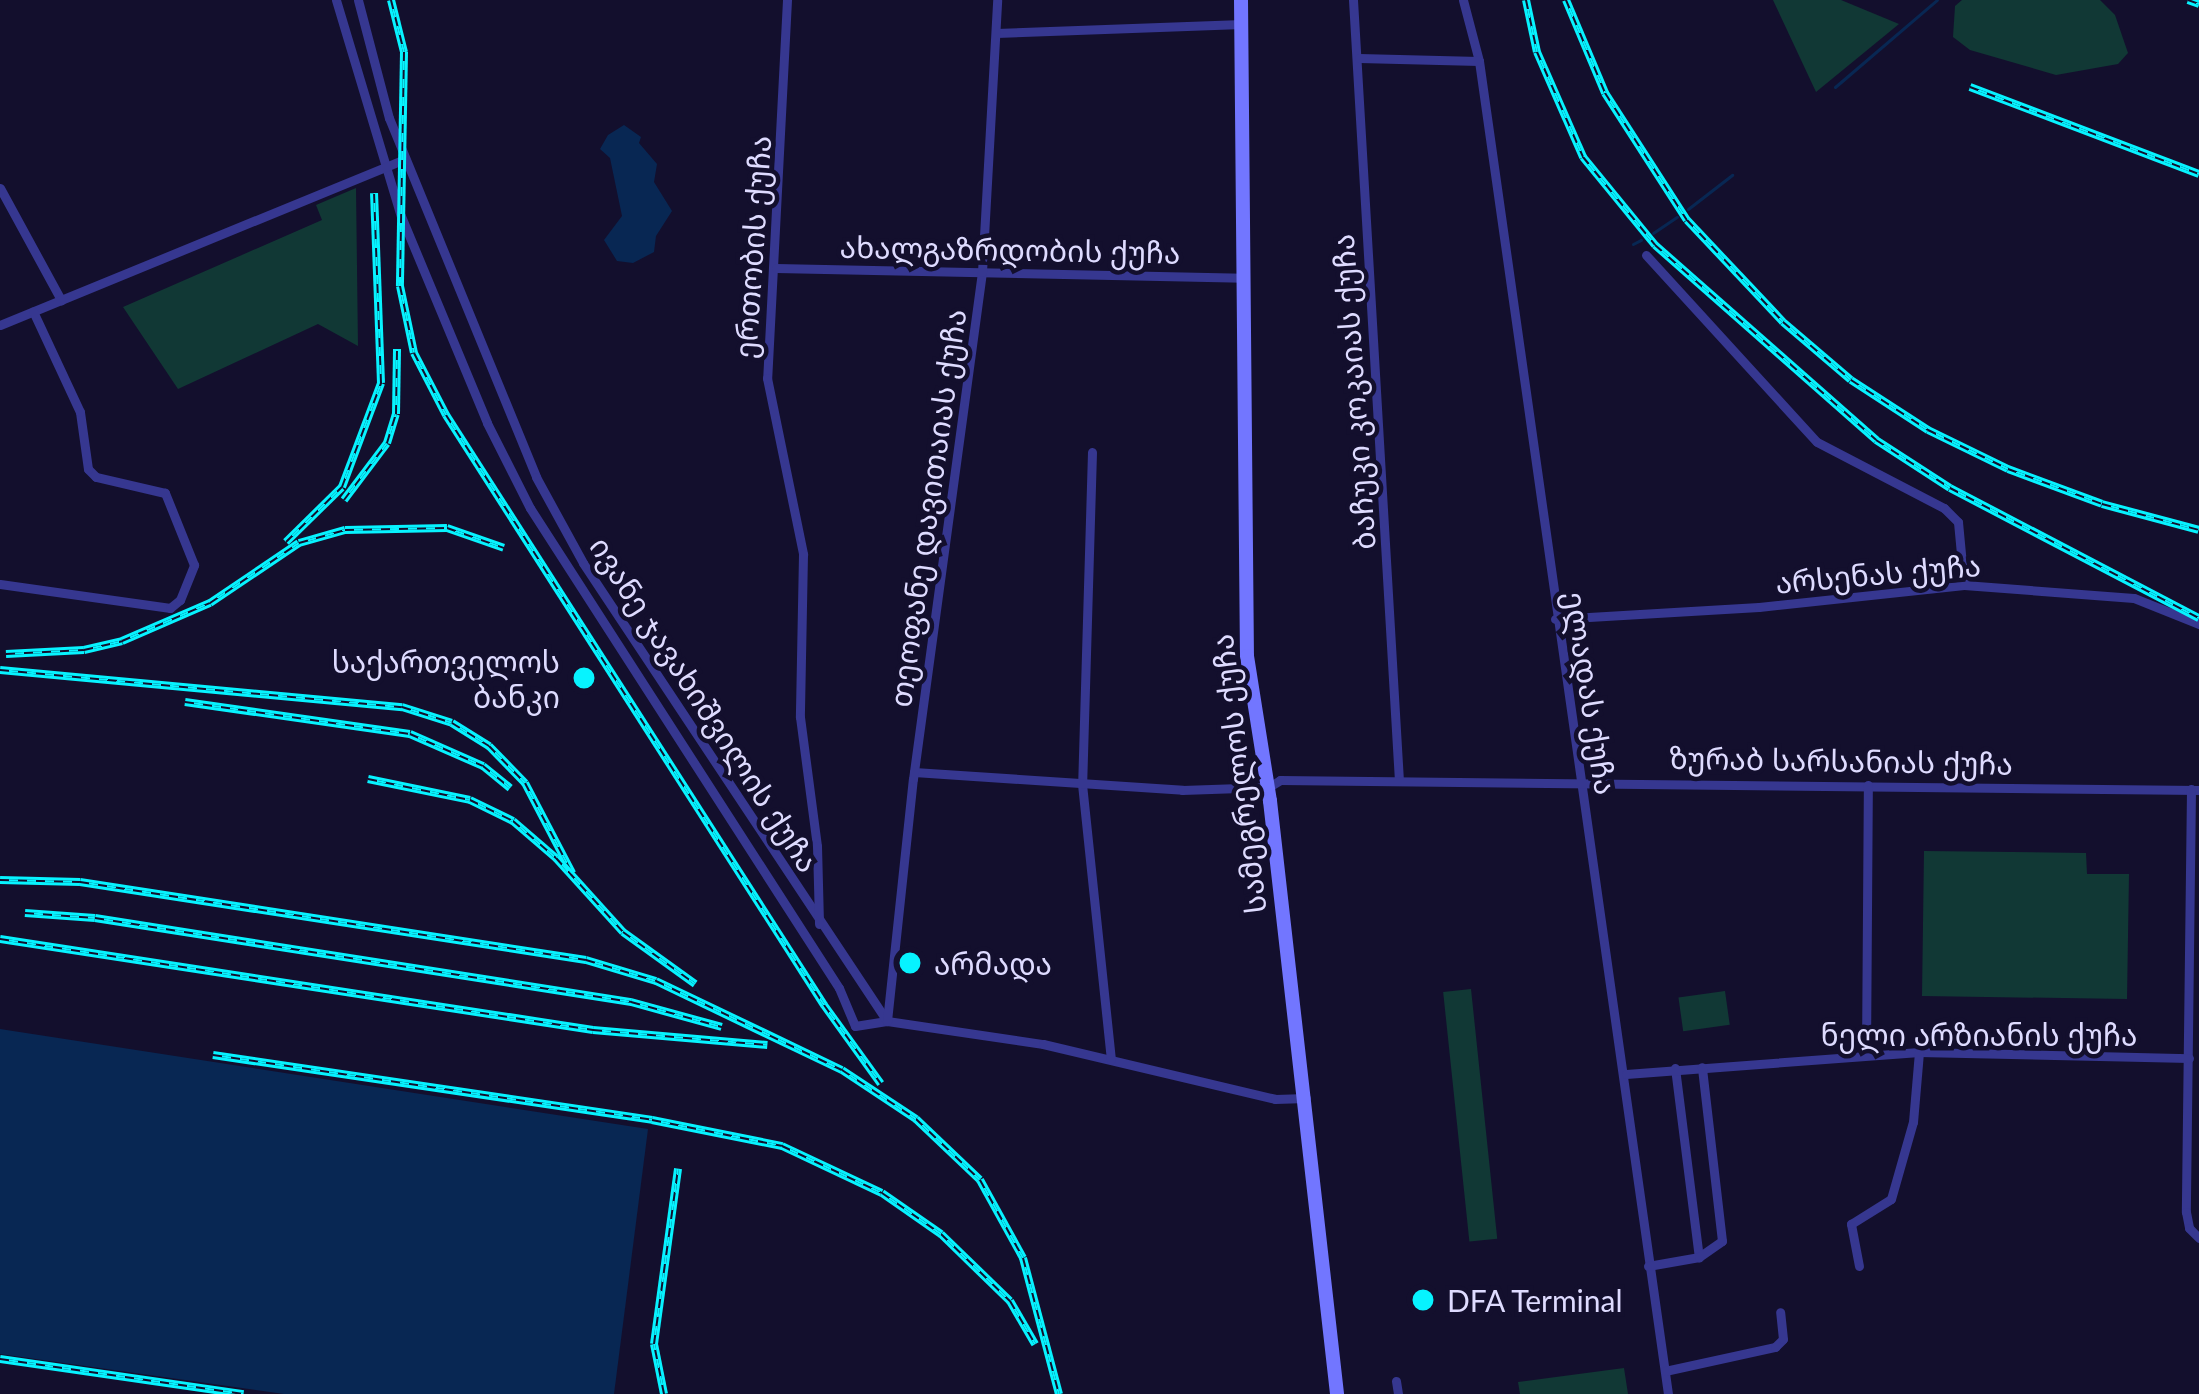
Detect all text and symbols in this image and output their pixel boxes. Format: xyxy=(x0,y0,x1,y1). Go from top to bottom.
street label: ერთობის ქუჩა xyxy=(726,134,778,360)
street label: ახალგაზრდობის ქუჩა xyxy=(839,228,1181,270)
street label: ბაჩუკი კოკაიას ქუჩა xyxy=(1324,233,1382,551)
street label: თეოფანე დავითაიას ქუჩა xyxy=(881,307,973,709)
street label: ივანე ჯავახიშვილის ქუჩა xyxy=(583,530,827,878)
street label: არსენას ქუჩა xyxy=(1774,546,1982,600)
street label: ელადას ქუჩა xyxy=(1557,589,1625,797)
street label: სამეგრელოს ქუჩა xyxy=(1203,632,1273,916)
place label: საქართველოს ბანკი xyxy=(332,643,560,714)
marker: საქართველოს ბანკი xyxy=(571,665,597,691)
street label: ზურაბ სარსანიას ქუჩა xyxy=(1669,739,2013,781)
place label: არმადა xyxy=(934,945,1052,981)
marker: არმადა xyxy=(897,950,923,976)
street label: ნელი არზიანის ქუჩა xyxy=(1821,1016,2137,1052)
place label: DFA Terminal xyxy=(1447,1282,1624,1318)
marker: DFA Terminal xyxy=(1410,1287,1436,1313)

